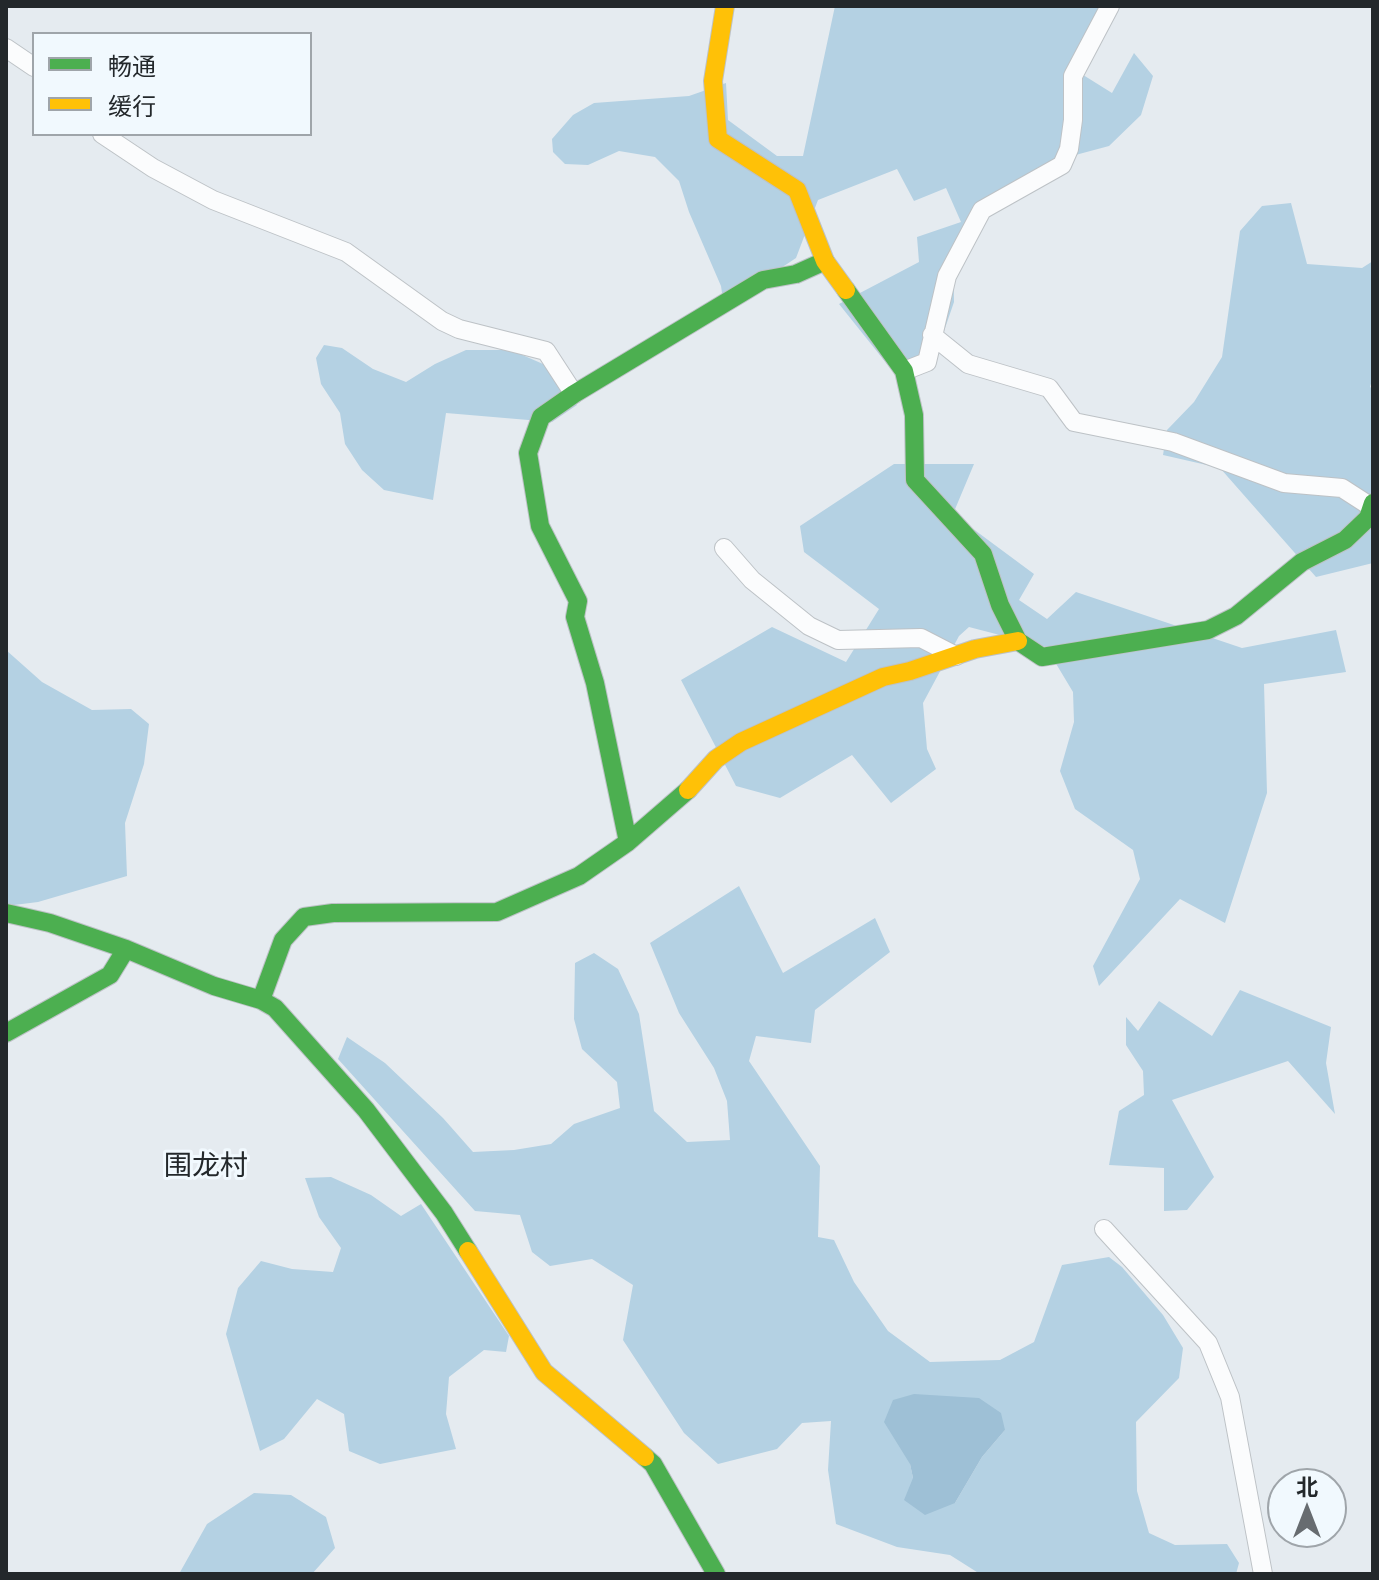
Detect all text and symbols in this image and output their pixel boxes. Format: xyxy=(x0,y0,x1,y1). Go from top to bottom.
legend xyxy=(32,32,312,136)
text: 畅通 xyxy=(108,51,156,80)
text: 缓行 xyxy=(108,91,156,120)
district label: 围龙村 xyxy=(164,1149,248,1183)
north arrow xyxy=(1267,1468,1347,1548)
text: 北 xyxy=(1296,1473,1318,1499)

